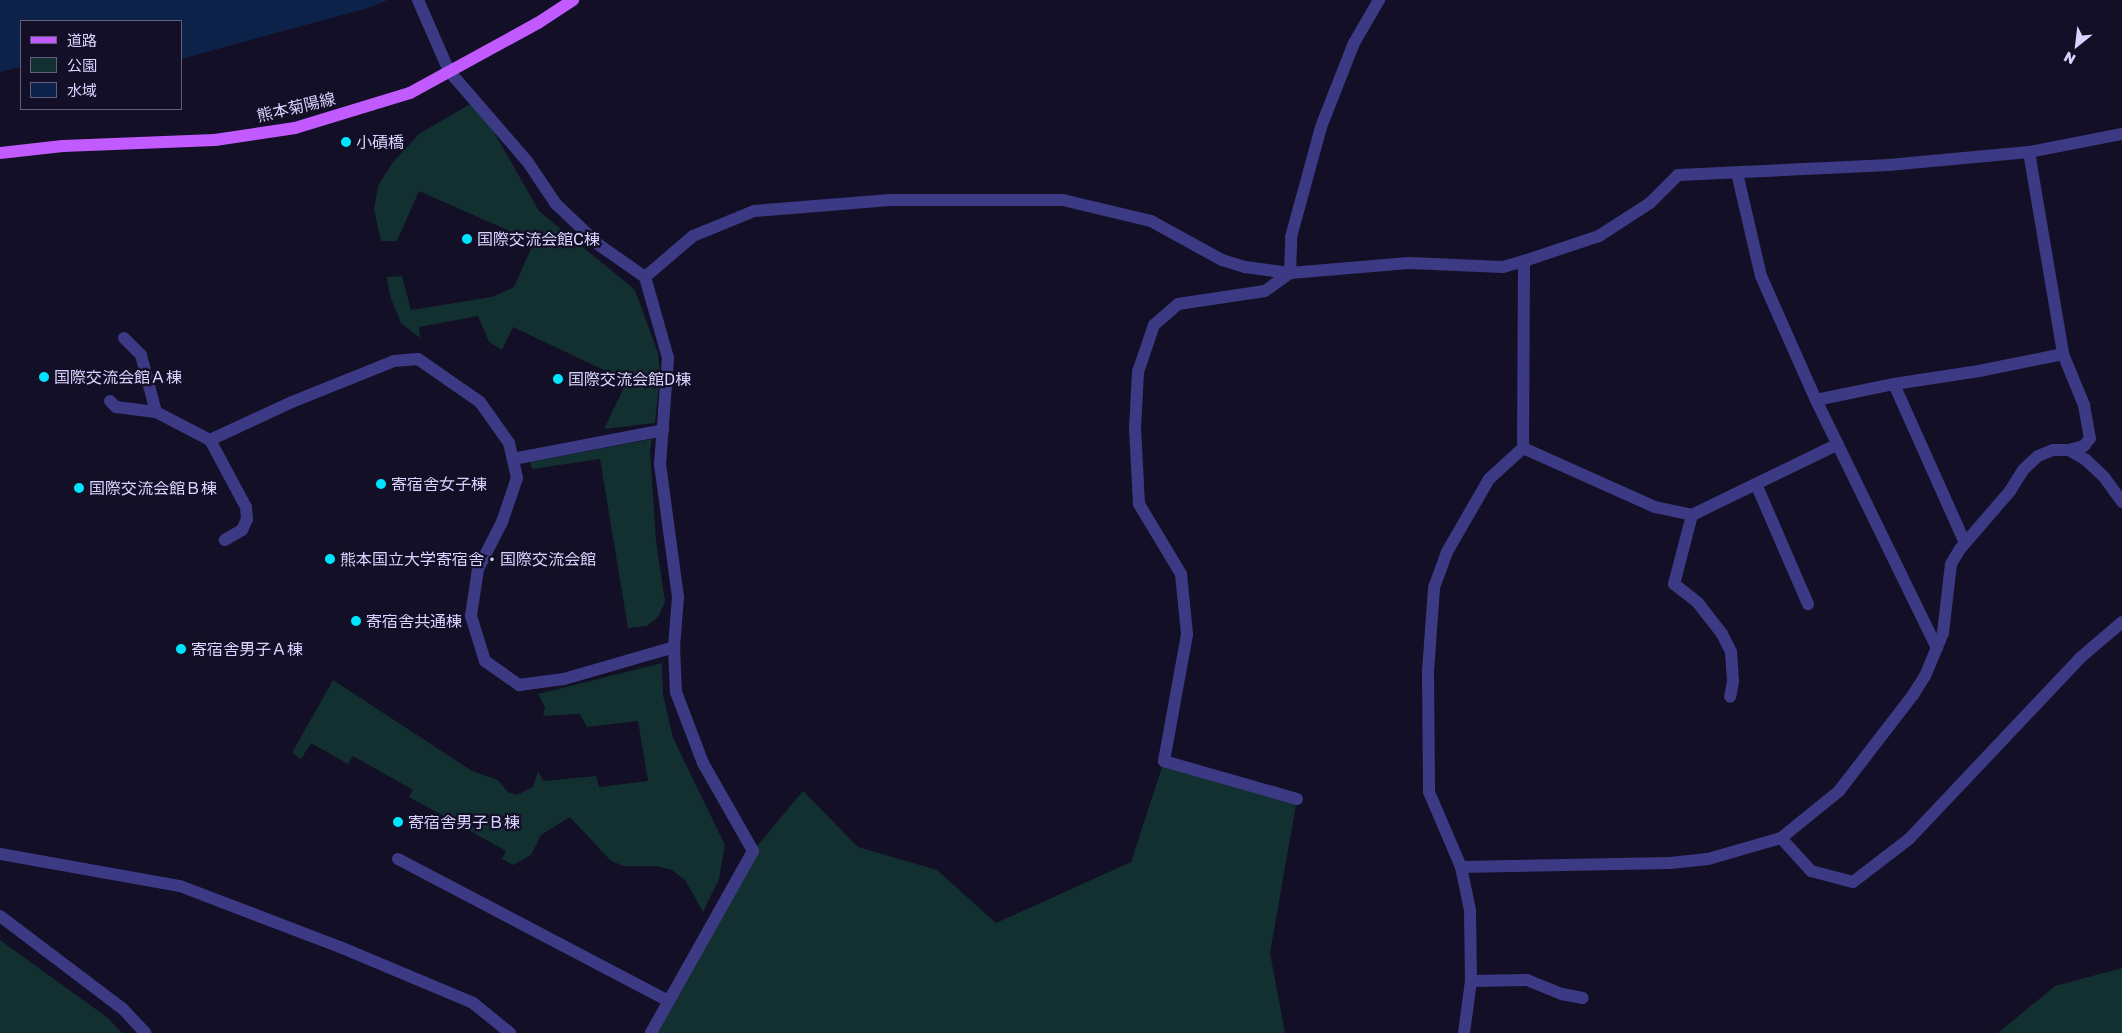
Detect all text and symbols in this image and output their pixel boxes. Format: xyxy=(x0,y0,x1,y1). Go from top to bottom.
legend xyxy=(20,20,182,110)
north arrow xyxy=(2052,20,2102,70)
text: 道路 xyxy=(67,31,97,49)
text: N xyxy=(2061,49,2078,69)
text: 公園 xyxy=(67,56,97,74)
text: 水域 xyxy=(67,81,97,99)
street label: 熊本菊陽線 xyxy=(255,89,337,125)
place label: 小磧橋 xyxy=(356,132,404,152)
marker: 小磧橋 xyxy=(340,136,352,148)
place label: 国際交流会館C棟 xyxy=(477,229,600,249)
marker: 国際交流会館C棟 xyxy=(461,233,473,245)
place label: 国際交流会館Ａ棟 xyxy=(54,367,182,387)
place label: 国際交流会館D棟 xyxy=(568,369,691,389)
marker: 国際交流会館Ａ棟 xyxy=(38,371,50,383)
marker: 国際交流会館D棟 xyxy=(552,373,564,385)
place label: 寄宿舎女子棟 xyxy=(391,474,487,494)
place label: 国際交流会館Ｂ棟 xyxy=(89,478,217,498)
marker: 寄宿舎女子棟 xyxy=(375,478,387,490)
marker: 国際交流会館Ｂ棟 xyxy=(73,482,85,494)
place label: 熊本国立大学寄宿舎・国際交流会館 xyxy=(340,549,596,569)
marker: 熊本国立大学寄宿舎・国際交流会館 xyxy=(324,553,336,565)
place label: 寄宿舎共通棟 xyxy=(366,611,462,631)
marker: 寄宿舎共通棟 xyxy=(350,615,362,627)
place label: 寄宿舎男子Ａ棟 xyxy=(191,639,303,659)
marker: 寄宿舎男子Ａ棟 xyxy=(175,643,187,655)
place label: 寄宿舎男子Ｂ棟 xyxy=(408,812,520,832)
marker: 寄宿舎男子Ｂ棟 xyxy=(392,816,404,828)

